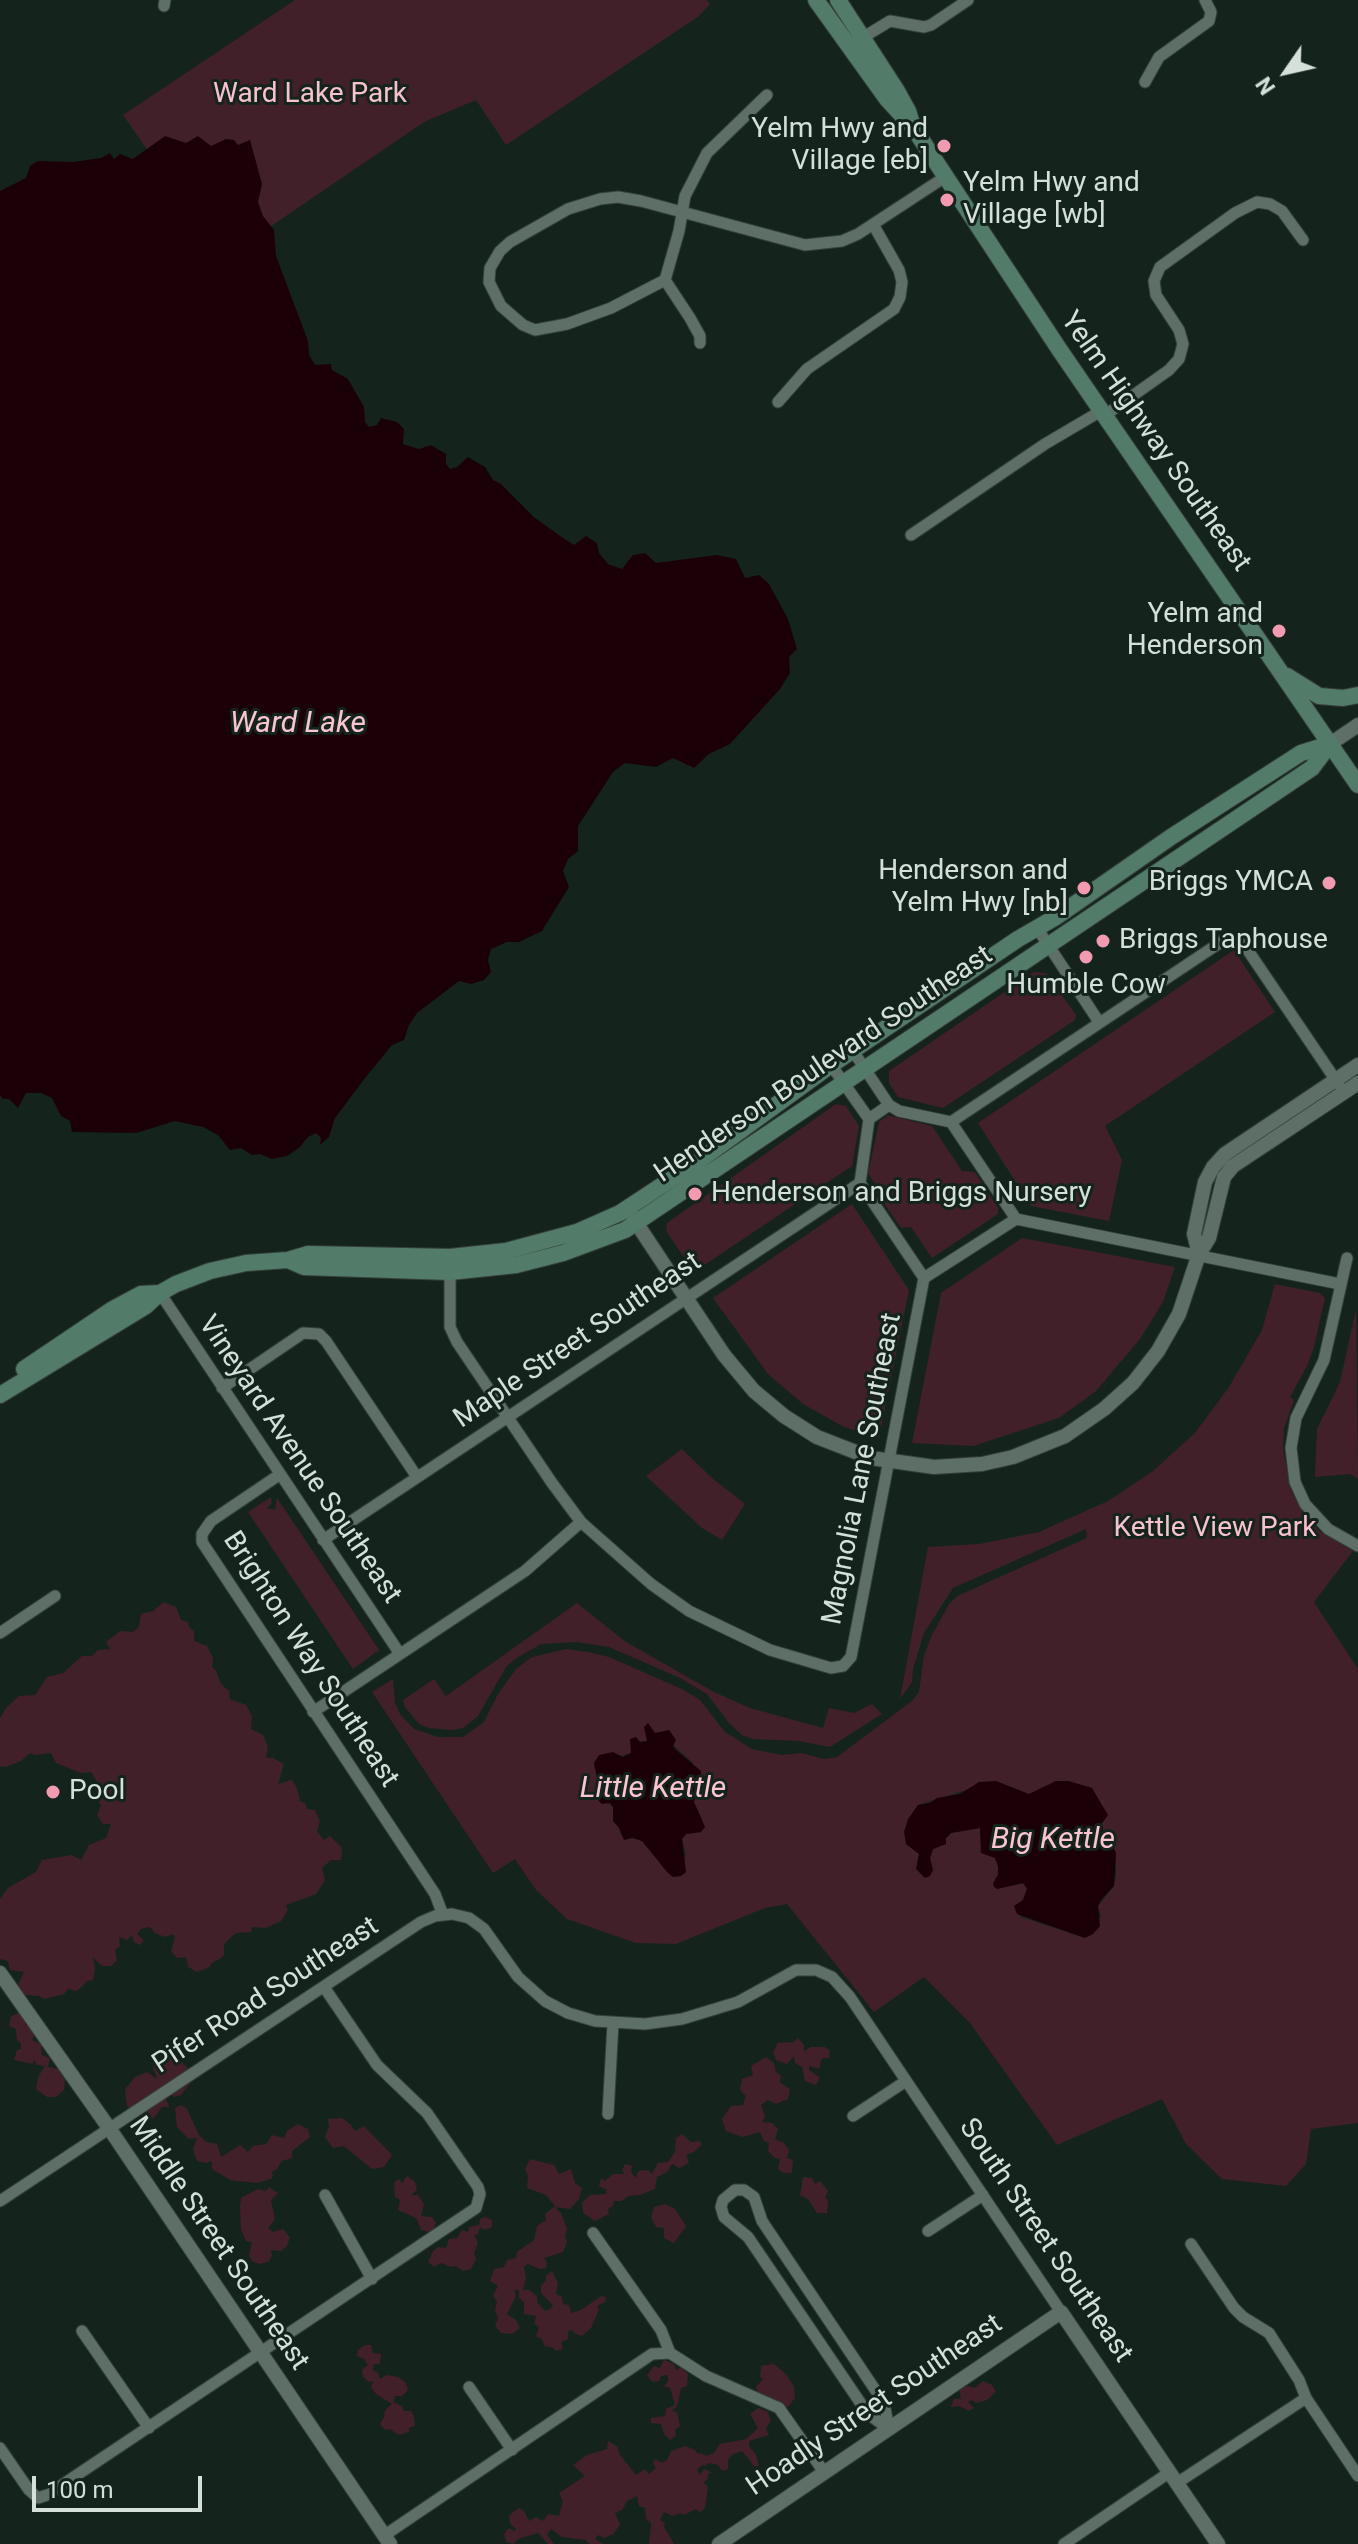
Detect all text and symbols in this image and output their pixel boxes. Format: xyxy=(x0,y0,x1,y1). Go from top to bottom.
north arrow xyxy=(1246,32,1326,112)
text: N xyxy=(1251,72,1280,99)
park label: Ward Lake Park xyxy=(213,78,407,112)
place label: Yelm Hwy and Village [eb] xyxy=(751,113,928,179)
marker: Yelm Hwy and Village [eb] xyxy=(935,137,953,155)
place label: Yelm Hwy and Village [wb] xyxy=(963,167,1140,233)
marker: Yelm Hwy and Village [wb] xyxy=(938,191,956,209)
street label: Yelm Highway Southeast xyxy=(1052,306,1258,578)
place label: Yelm and Henderson xyxy=(1127,598,1263,664)
marker: Yelm and Henderson xyxy=(1270,622,1288,640)
water label: Ward Lake xyxy=(230,706,366,742)
place label: Henderson and Yelm Hwy [nb] xyxy=(878,855,1068,921)
place label: Briggs YMCA xyxy=(1149,866,1313,900)
marker: Briggs YMCA xyxy=(1320,874,1338,892)
marker: Henderson and Yelm Hwy [nb] xyxy=(1075,879,1093,897)
place label: Briggs Taphouse xyxy=(1119,924,1328,958)
marker: Briggs Taphouse xyxy=(1094,932,1112,950)
street label: Henderson Boulevard Southeast xyxy=(649,939,999,1191)
marker: Humble Cow xyxy=(1077,948,1095,966)
place label: Humble Cow xyxy=(1006,969,1166,1003)
place label: Henderson and Briggs Nursery xyxy=(711,1177,1091,1211)
marker: Henderson and Briggs Nursery xyxy=(686,1185,704,1203)
street label: Maple Street Southeast xyxy=(448,1246,708,1436)
street label: Vineyard Avenue Southeast xyxy=(190,1310,408,1610)
street label: Magnolia Lane Southeast xyxy=(816,1310,910,1628)
park label: Kettle View Park xyxy=(1114,1512,1316,1546)
street label: Brighton Way Southeast xyxy=(215,1526,405,1794)
water label: Little Kettle xyxy=(580,1771,726,1807)
place label: Pool xyxy=(69,1775,125,1809)
marker: Pool xyxy=(44,1783,62,1801)
water label: Big Kettle xyxy=(991,1822,1115,1858)
street label: Pifer Road Southeast xyxy=(147,1910,385,2082)
street label: Middle Street Southeast xyxy=(121,2111,315,2377)
street label: South Street Southeast xyxy=(951,2113,1139,2369)
street label: Hoadly Street Southeast xyxy=(741,2308,1009,2504)
scale bar xyxy=(36,2460,206,2510)
text: 100 m xyxy=(46,2476,113,2504)

